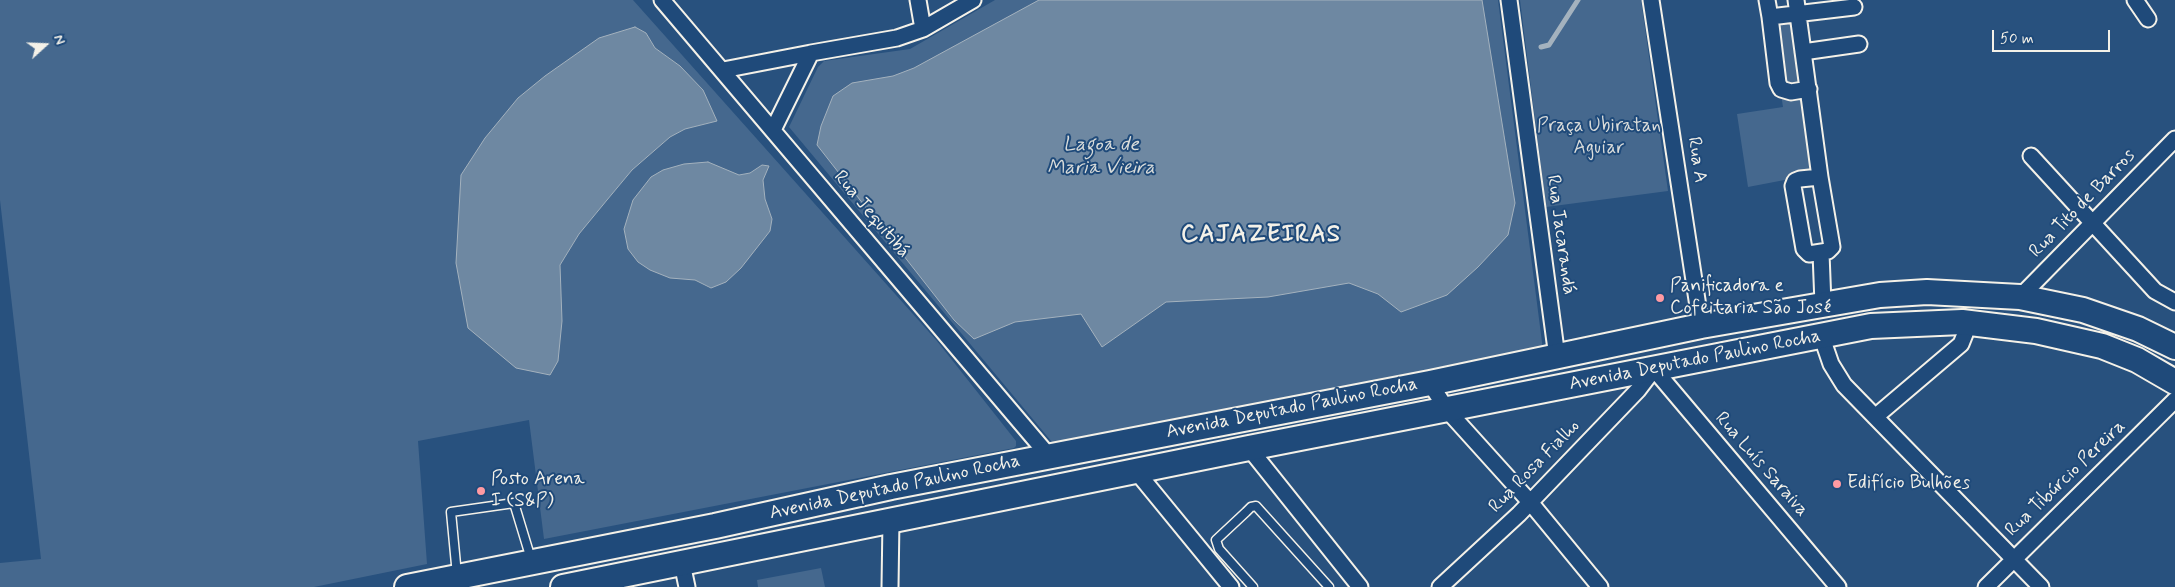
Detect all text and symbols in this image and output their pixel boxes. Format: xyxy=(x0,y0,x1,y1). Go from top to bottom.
north arrow xyxy=(20,20,70,70)
scale bar xyxy=(1995,20,2112,52)
text: 50 m xyxy=(2000,29,2034,49)
text: N xyxy=(49,32,69,47)
park label: Praça Ubiratan Aguiar xyxy=(1537,116,1661,160)
water label: Lagoa de Maria Vieira xyxy=(1047,134,1155,181)
street label: Rua A xyxy=(1681,135,1711,185)
street label: Rua Tito de Barros xyxy=(2025,145,2141,263)
street label: Rua Jequitibá xyxy=(828,167,914,263)
street label: Rua Jacarandá xyxy=(1540,174,1580,296)
district label: CAJAZEIRAS xyxy=(1182,222,1340,250)
place label: Panificadora e Cofeitaria São José xyxy=(1670,276,1831,320)
marker: Panificadora e Cofeitaria São José xyxy=(1654,292,1666,304)
street label: Avenida Deputado Paulino Rocha xyxy=(1567,325,1823,397)
street label: Avenida Deputado Paulino Rocha xyxy=(1164,373,1420,445)
street label: Rua Luís Saraiva xyxy=(1709,408,1813,522)
street label: Rua Rosa Fialho xyxy=(1485,416,1585,518)
street label: Rua Tibúrcio Pereira xyxy=(2001,416,2131,542)
street label: Avenida Deputado Paulino Rocha xyxy=(768,450,1022,526)
place label: Posto Arena I (S&P) xyxy=(491,469,585,513)
place label: Edifício Bulhões xyxy=(1847,473,1970,495)
marker: Edifício Bulhões xyxy=(1831,478,1843,490)
marker: Posto Arena I (S&P) xyxy=(475,485,487,497)

